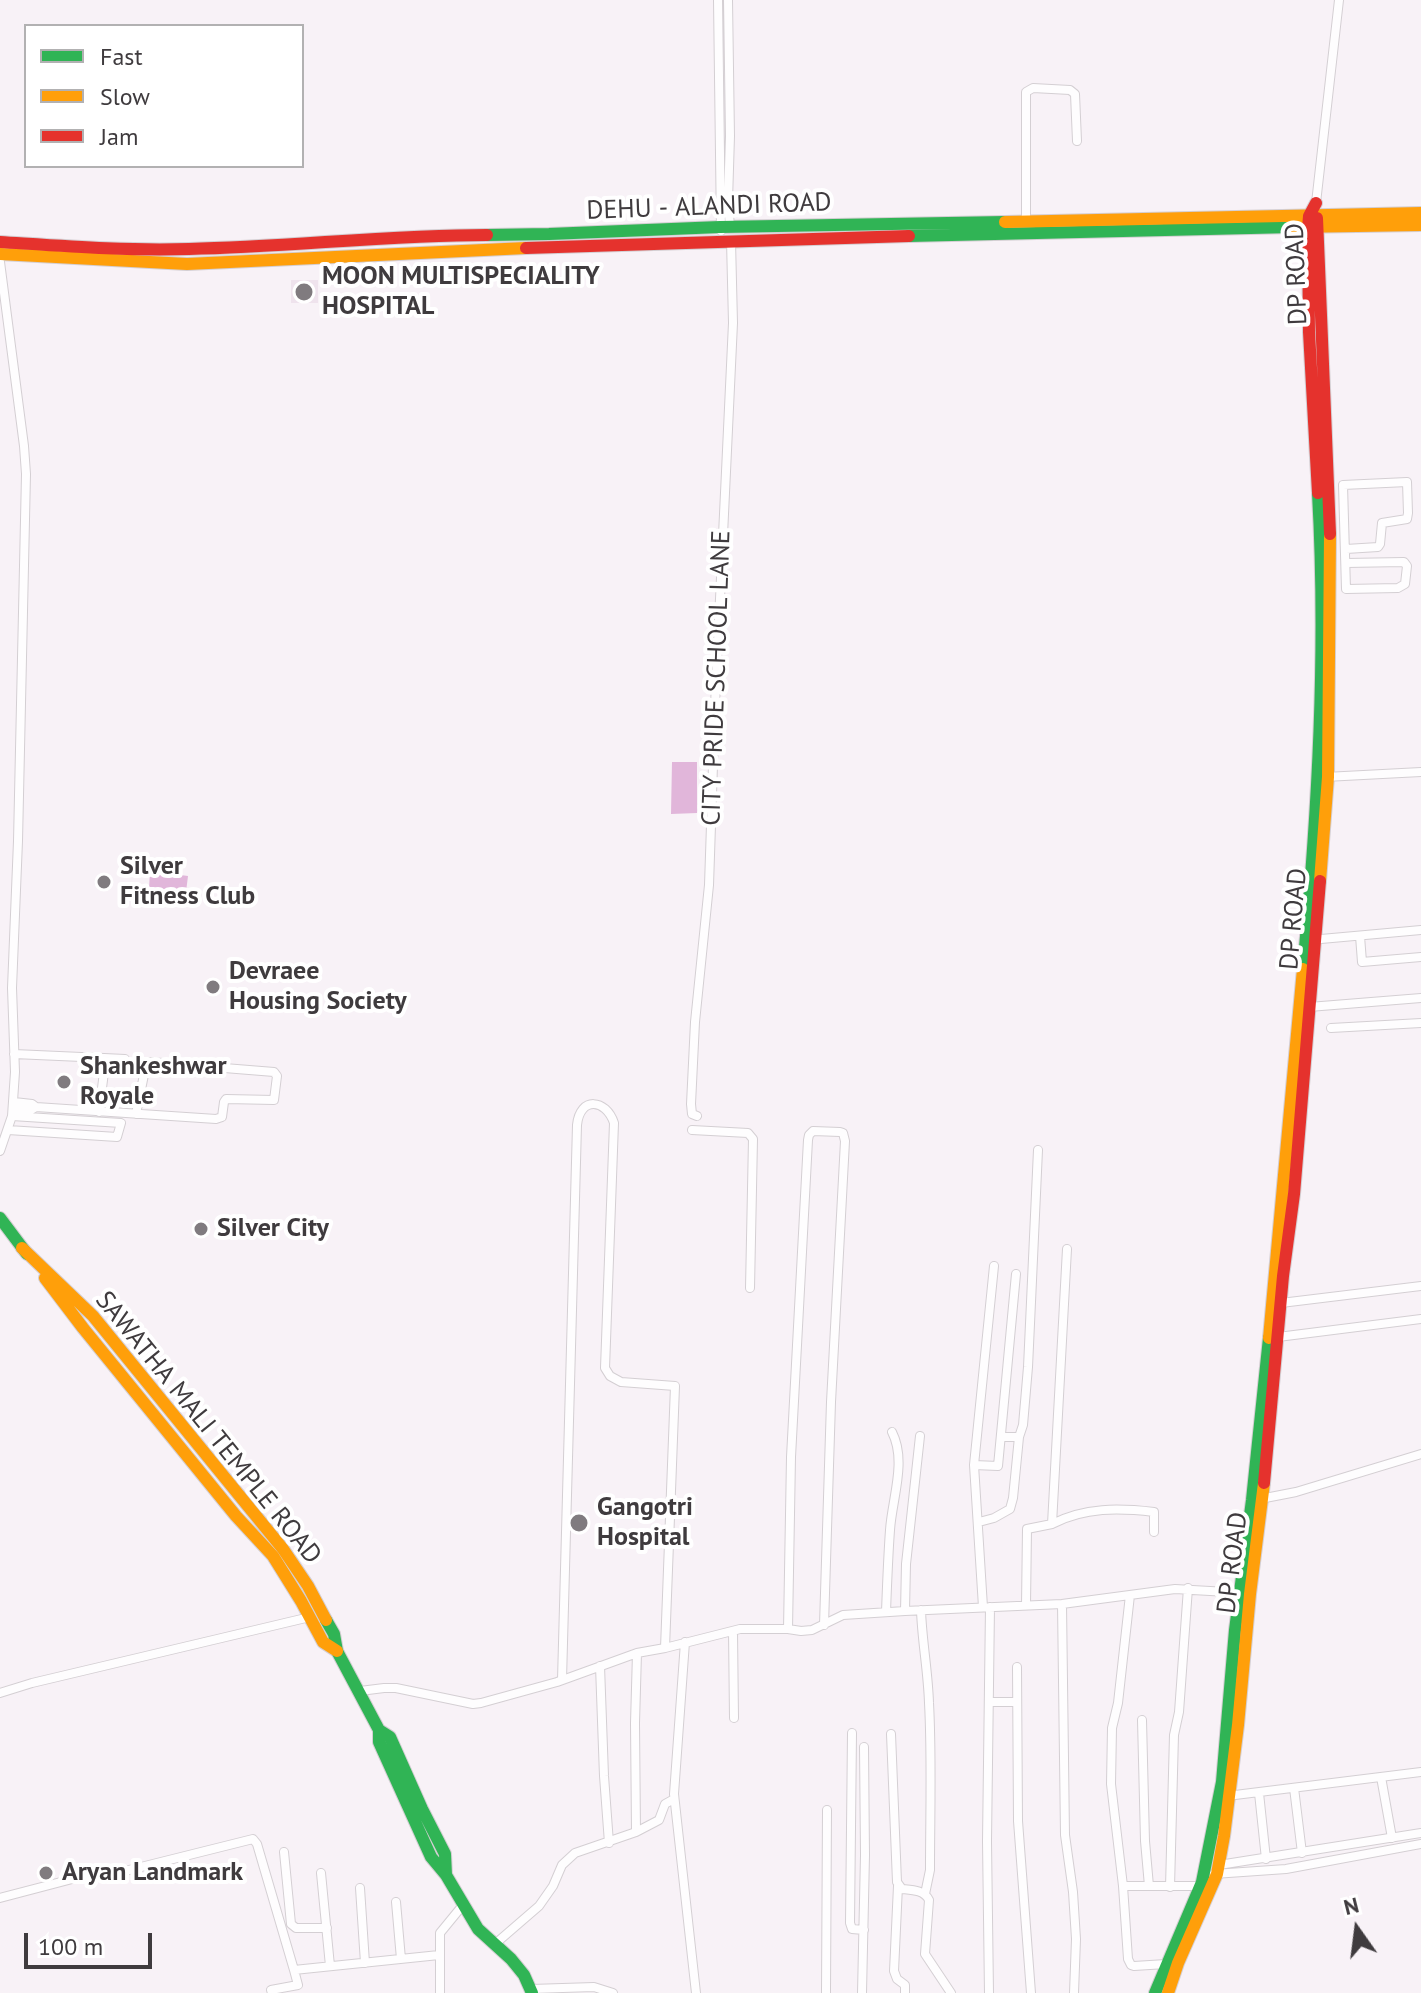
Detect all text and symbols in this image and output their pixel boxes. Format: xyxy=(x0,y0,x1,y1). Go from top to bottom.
legend xyxy=(24,24,304,168)
text: Fast xyxy=(100,41,143,72)
text: Slow xyxy=(100,81,150,112)
text: Jam xyxy=(100,121,138,152)
street label: DEHU - ALANDI ROAD xyxy=(586,187,832,227)
street label: DP ROAD xyxy=(1280,222,1314,326)
place label: MOON MULTISPECIALITY HOSPITAL xyxy=(322,261,600,322)
marker: MOON MULTISPECIALITY HOSPITAL xyxy=(293,281,315,303)
street label: CITY PRIDE SCHOOL LANE xyxy=(696,530,738,826)
place label: Silver Fitness Club xyxy=(120,851,255,912)
street label: DP ROAD xyxy=(1274,867,1314,971)
marker: Silver Fitness Club xyxy=(95,873,113,891)
place label: Devraee Housing Society xyxy=(229,956,407,1018)
marker: Devraee Housing Society xyxy=(204,978,222,996)
place label: Shankeshwar Royale xyxy=(80,1051,227,1112)
marker: Shankeshwar Royale xyxy=(55,1073,73,1091)
place label: Silver City xyxy=(217,1213,329,1245)
marker: Silver City xyxy=(192,1220,210,1238)
street label: SAWATHA MALI TEMPLE ROAD xyxy=(88,1285,328,1571)
place label: Gangotri Hospital xyxy=(597,1492,693,1554)
street label: DP ROAD xyxy=(1211,1510,1255,1616)
marker: Gangotri Hospital xyxy=(568,1512,590,1534)
place label: Aryan Landmark xyxy=(62,1857,243,1889)
marker: Aryan Landmark xyxy=(37,1864,55,1882)
north arrow xyxy=(1317,1889,1397,1969)
text: N xyxy=(1341,1890,1362,1921)
scale bar xyxy=(28,1917,156,1967)
text: 100 m xyxy=(38,1931,103,1962)

